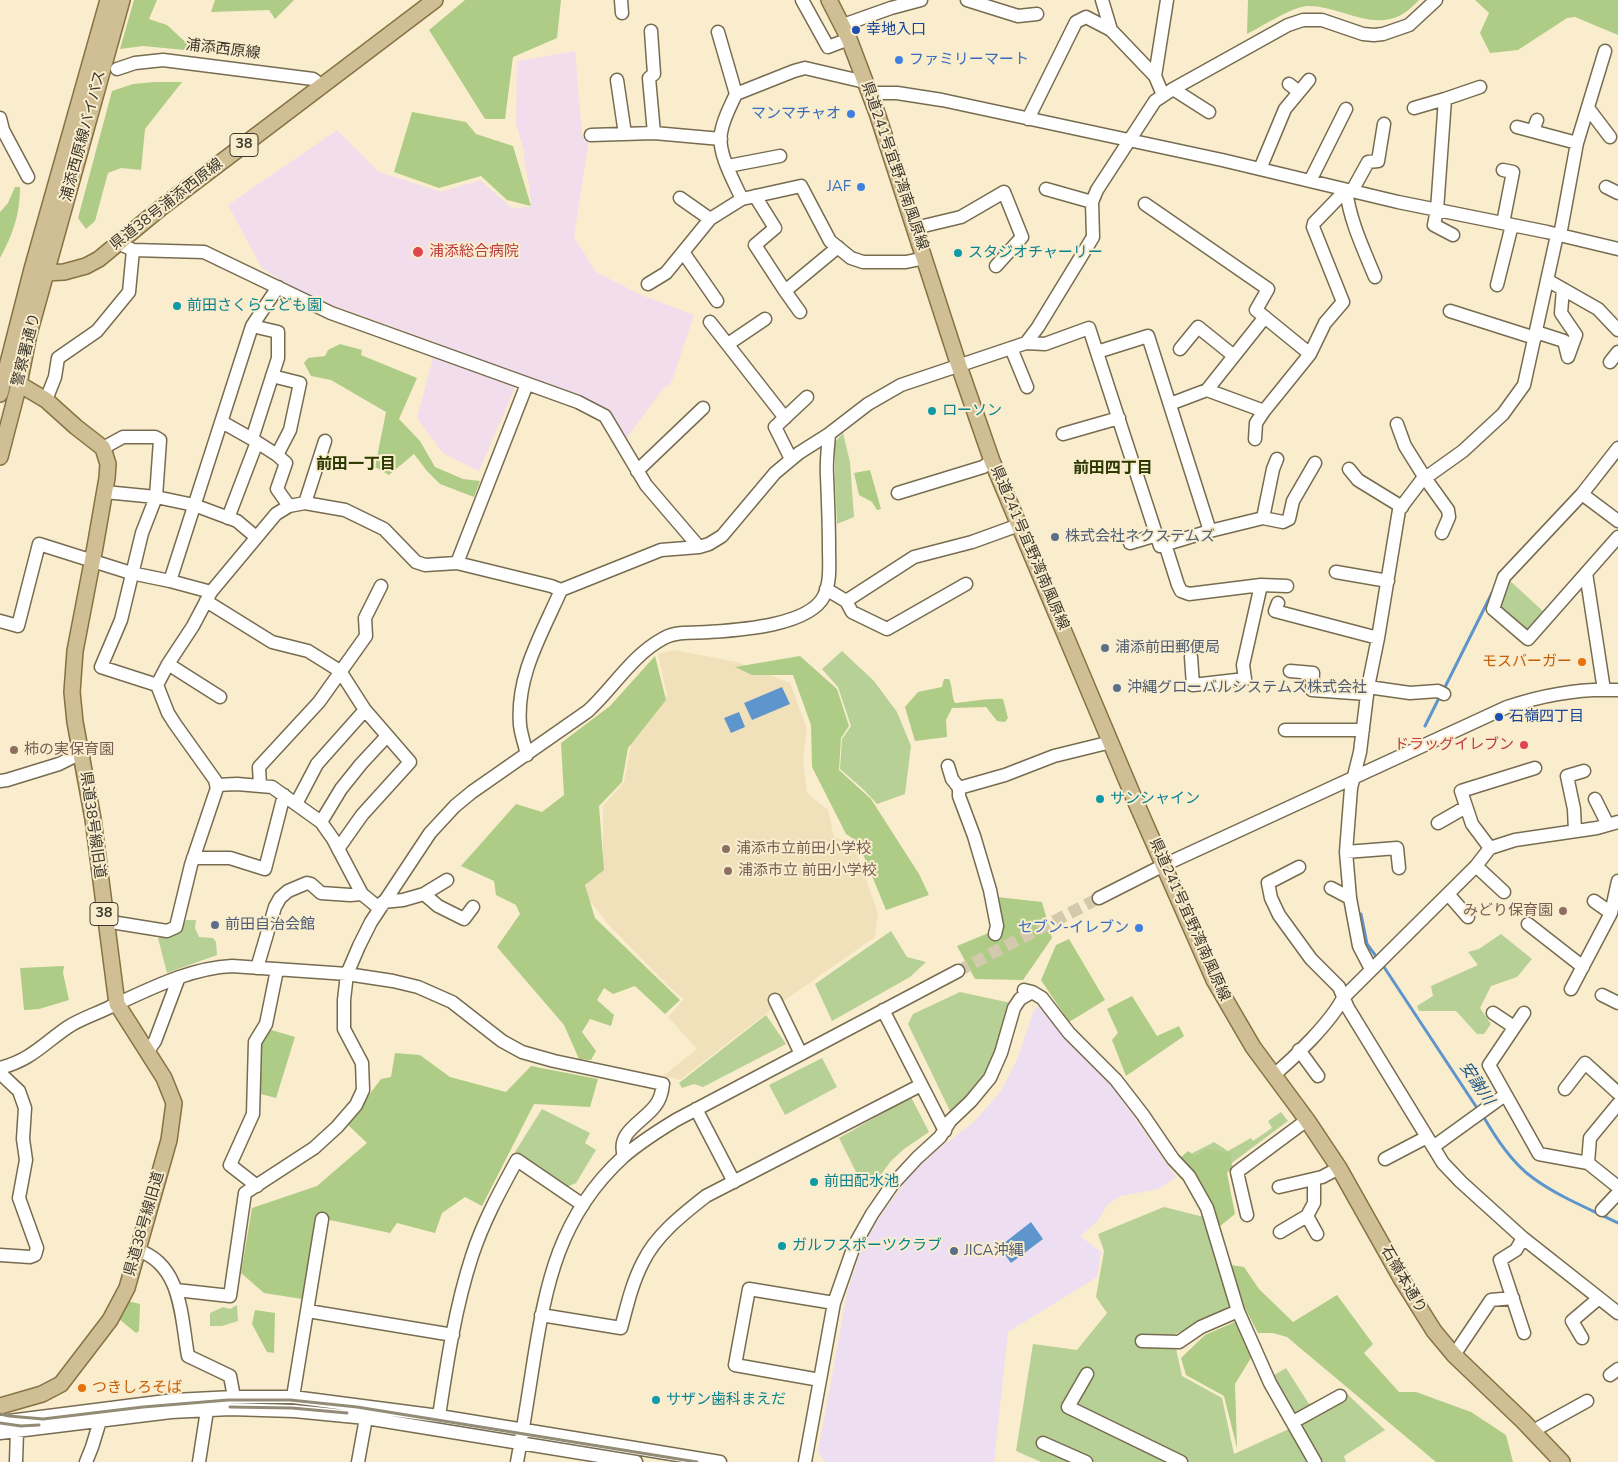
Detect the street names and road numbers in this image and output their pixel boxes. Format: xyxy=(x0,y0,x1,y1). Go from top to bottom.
street label: 浦添西原線 xyxy=(185,36,261,64)
street label: 浦添西原線バイパス xyxy=(58,68,110,204)
street label: 県道241号宜野湾南風原線 xyxy=(857,79,931,253)
road number: 38 xyxy=(230,134,258,156)
street label: 県道38号浦添西原線 xyxy=(107,155,227,255)
street label: 警察署通り xyxy=(9,311,45,389)
street label: 県道241号宜野湾南風原線 xyxy=(986,463,1072,633)
street label: 県道38号線旧道 xyxy=(76,770,108,880)
street label: 県道241号宜野湾南風原線 xyxy=(1145,835,1233,1005)
road number: 38 xyxy=(90,902,118,926)
street label: 県道38号線旧道 xyxy=(121,1170,169,1278)
street label: 石嶺本通り xyxy=(1376,1243,1430,1317)

